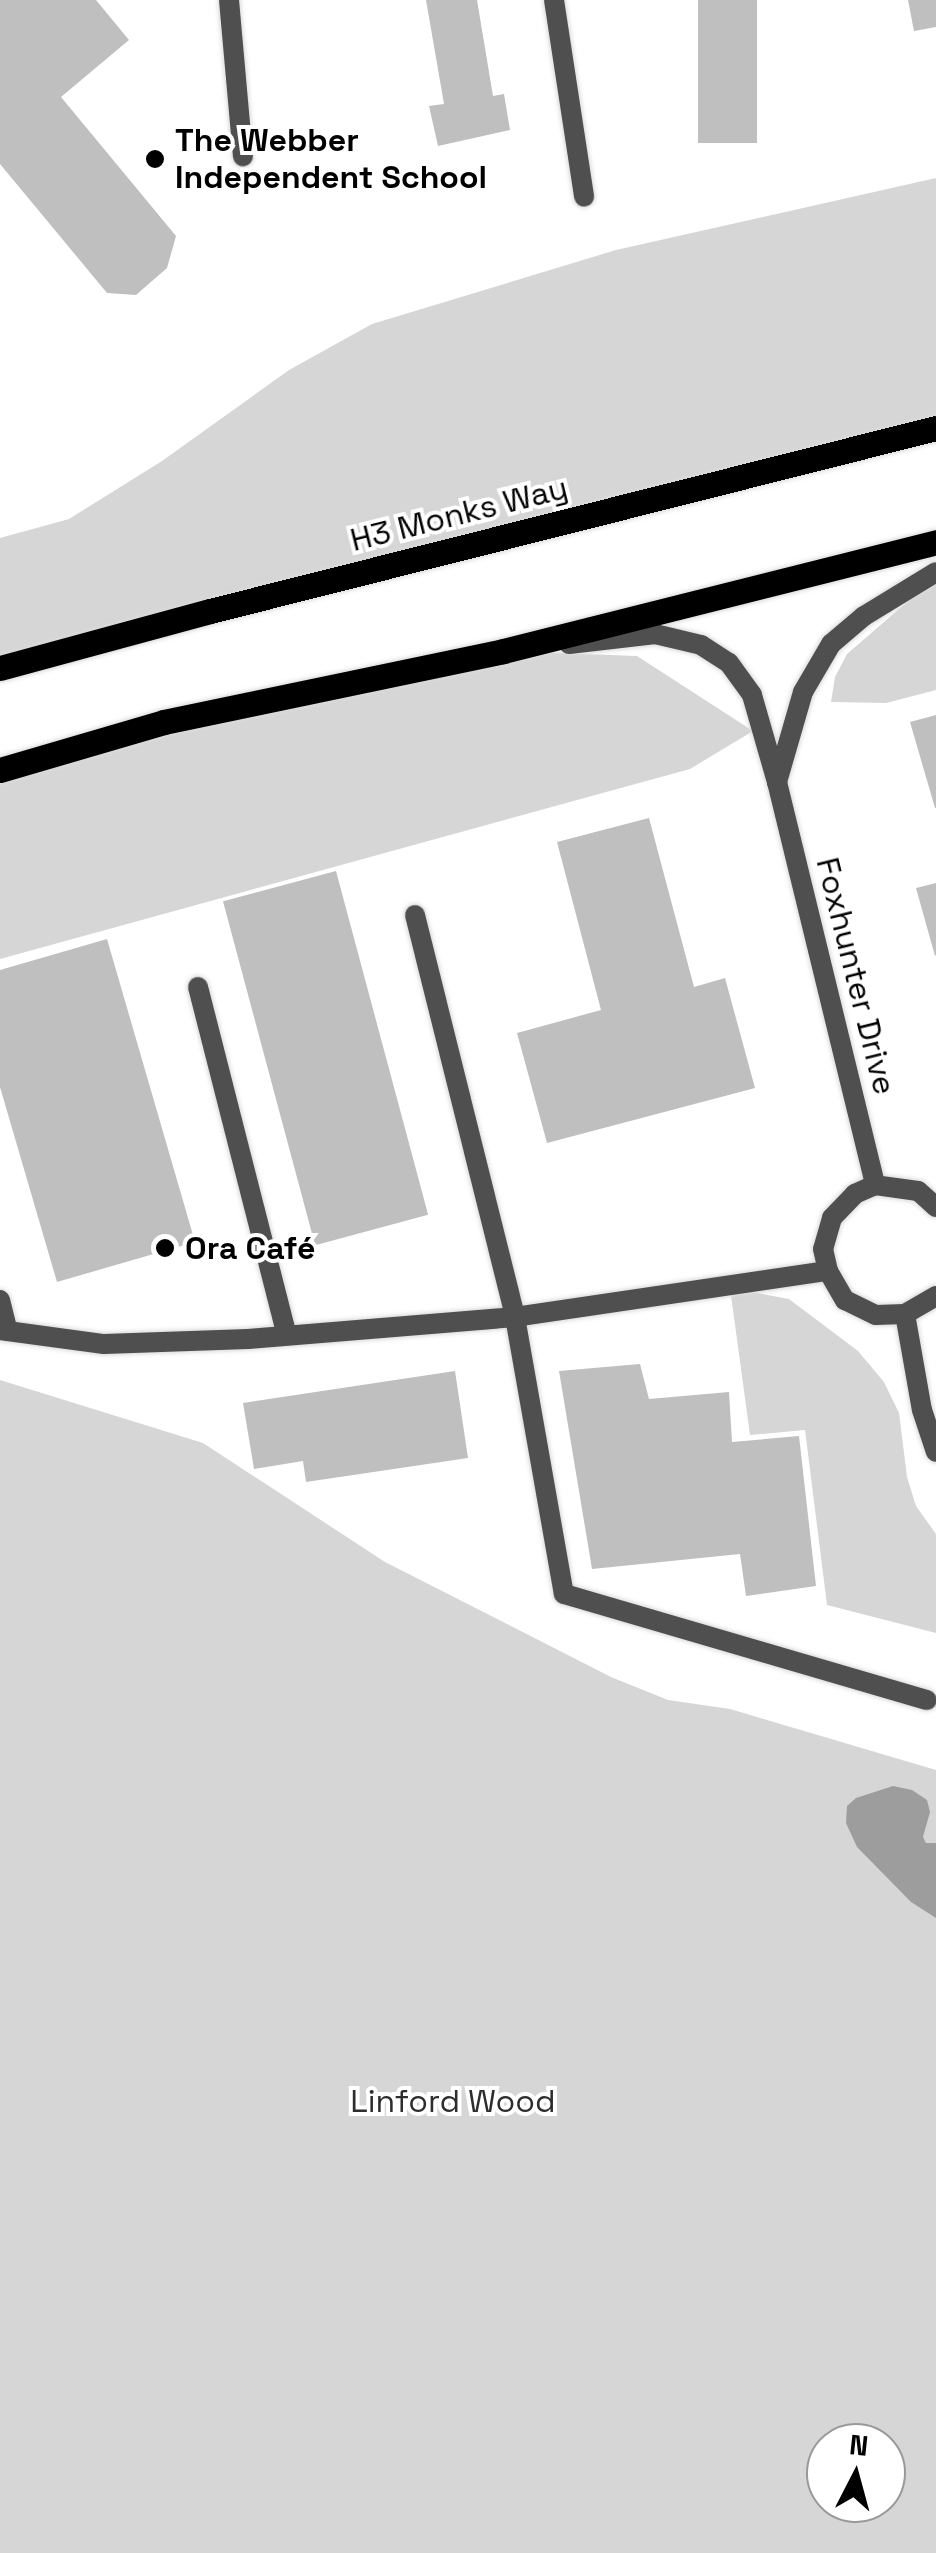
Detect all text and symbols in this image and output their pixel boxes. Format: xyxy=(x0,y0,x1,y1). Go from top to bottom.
place label: The Webber Independent School xyxy=(175,122,487,197)
marker: The Webber Independent School xyxy=(144,148,166,170)
street label: H3 Monks Way xyxy=(346,468,572,560)
street label: Foxhunter Drive xyxy=(808,853,904,1099)
place label: Ora Café xyxy=(185,1229,315,1267)
marker: Ora Café xyxy=(154,1237,176,1259)
park label: Linford Wood xyxy=(350,2082,556,2120)
north arrow xyxy=(806,2423,906,2523)
text: N xyxy=(848,2426,870,2464)

